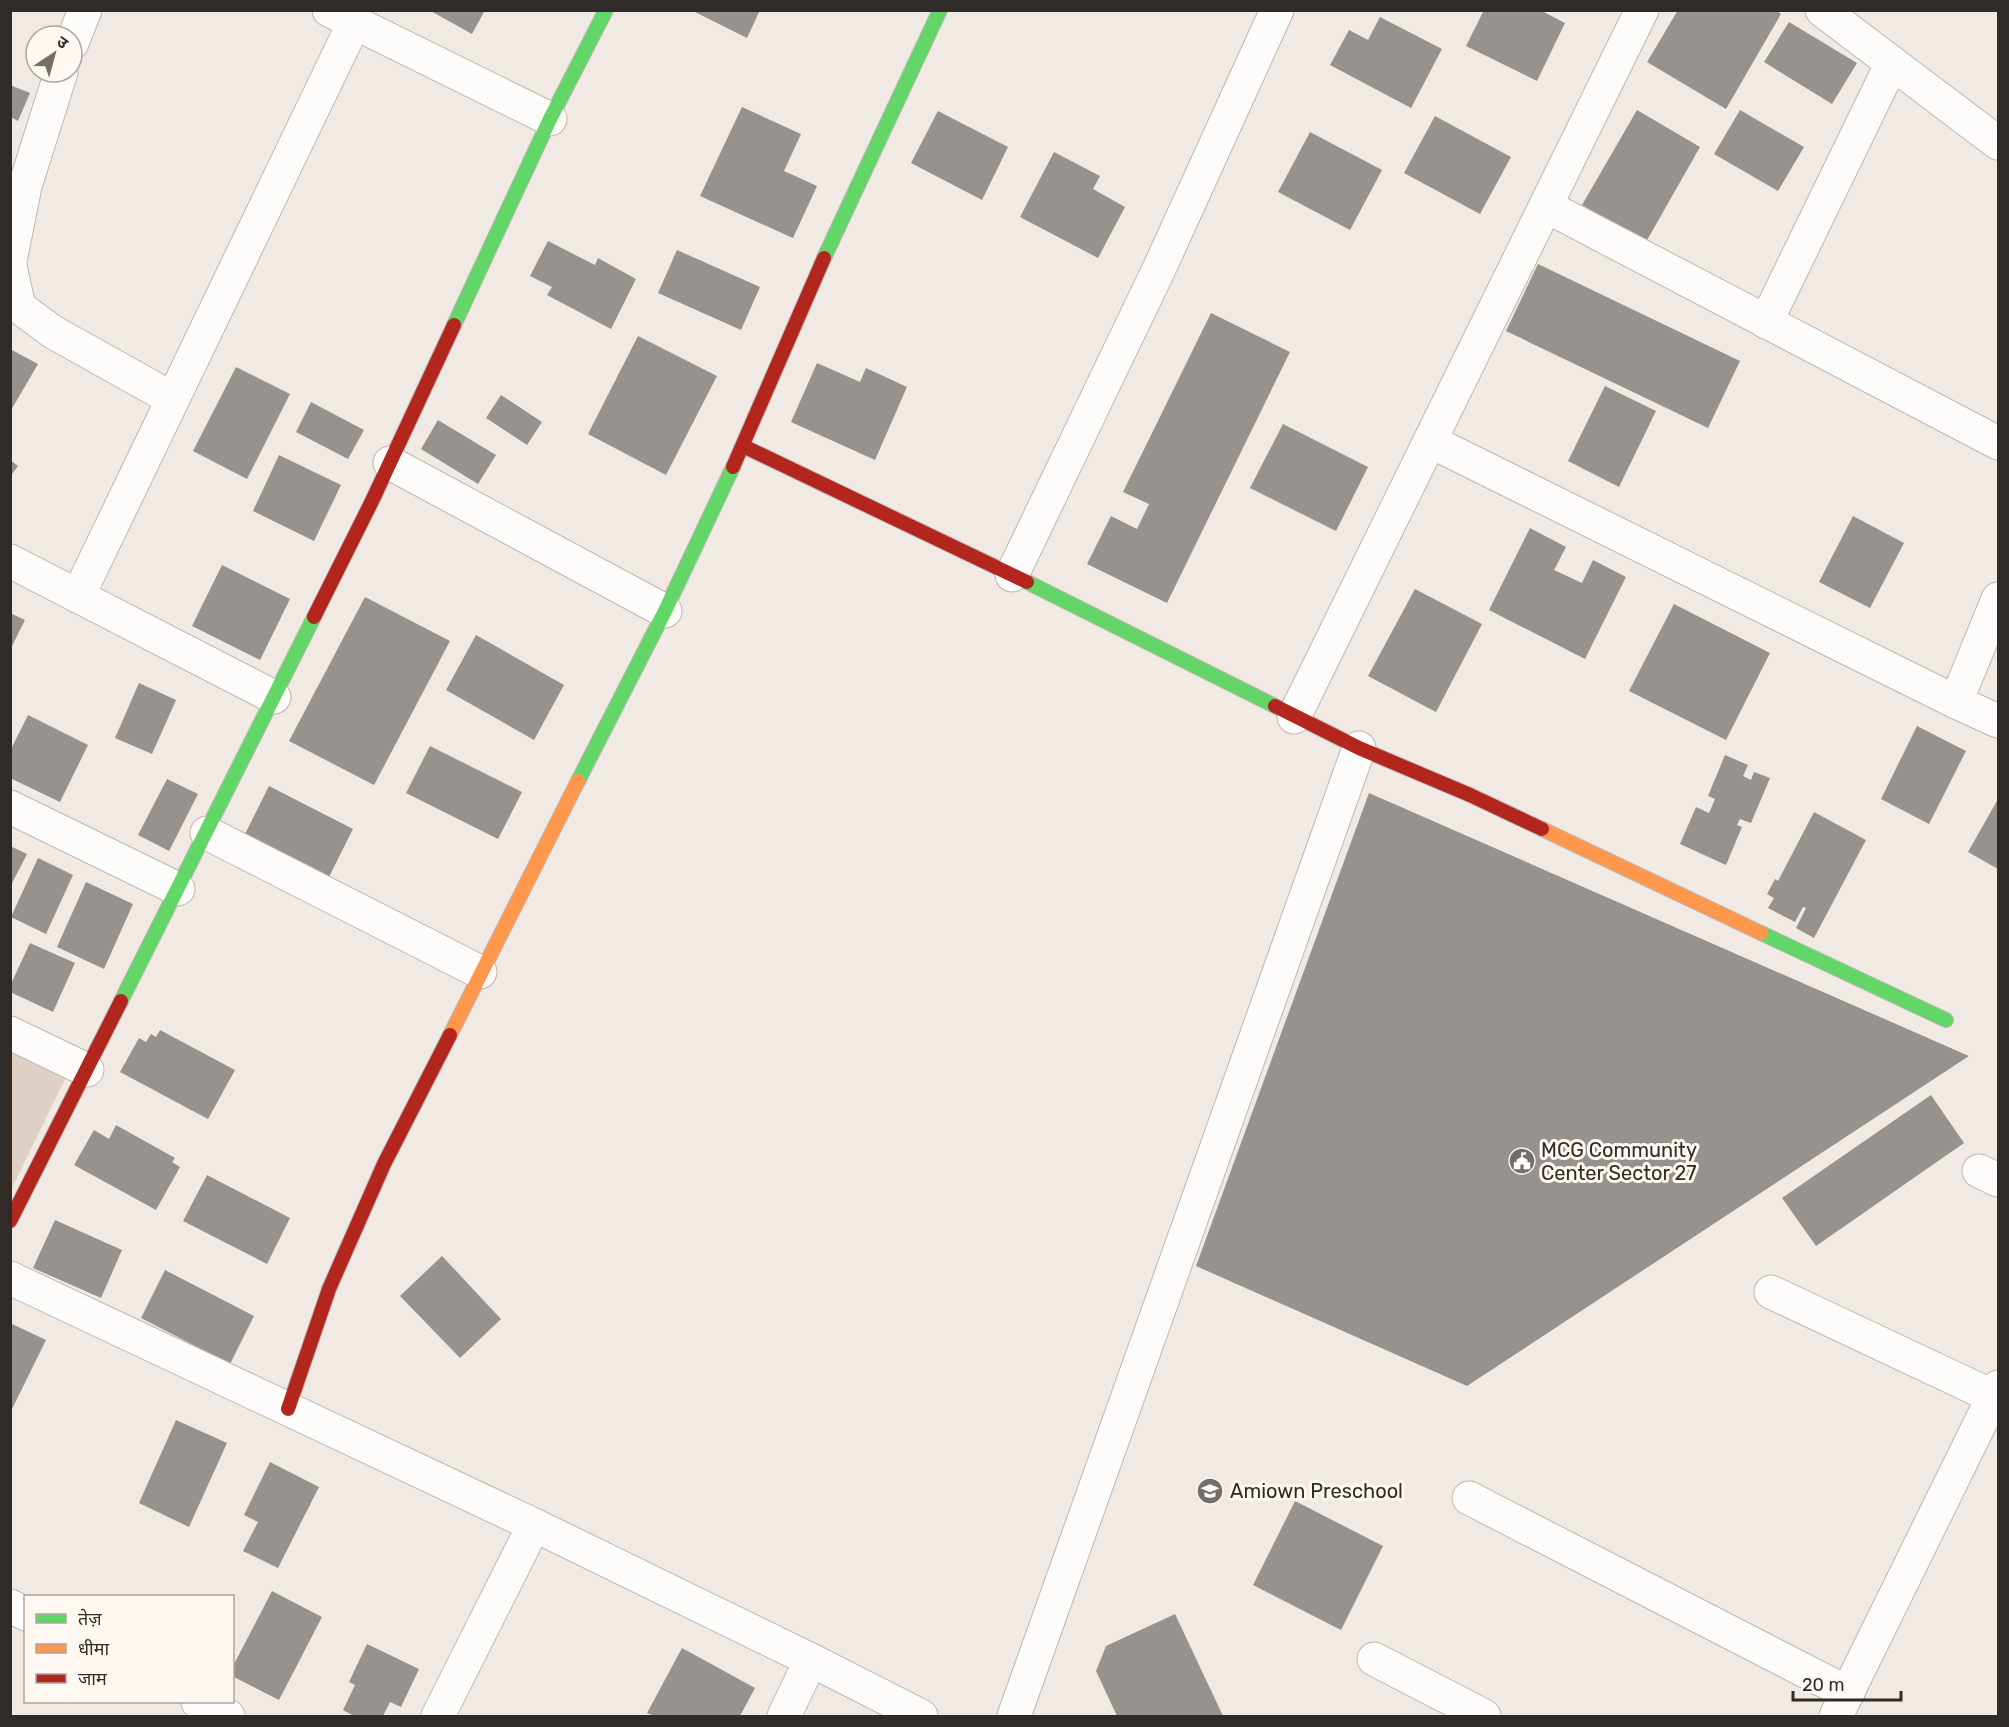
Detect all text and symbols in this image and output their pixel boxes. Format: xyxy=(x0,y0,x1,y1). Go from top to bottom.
north arrow xyxy=(24,24,84,84)
text: उ xyxy=(53,32,72,53)
place label: MCG Community Center Sector 27 xyxy=(1541,1138,1697,1185)
public building icon: MCG Community Center Sector 27 xyxy=(1507,1146,1537,1176)
school or university icon: Amiown Preschool xyxy=(1195,1476,1225,1506)
place label: Amiown Preschool xyxy=(1230,1479,1403,1503)
legend xyxy=(24,1595,234,1703)
text: तेज़ xyxy=(78,1608,102,1630)
text: धीमा xyxy=(78,1638,109,1660)
scale bar xyxy=(1793,1664,1901,1702)
text: जाम xyxy=(78,1668,108,1690)
text: 20 m xyxy=(1802,1674,1844,1696)

